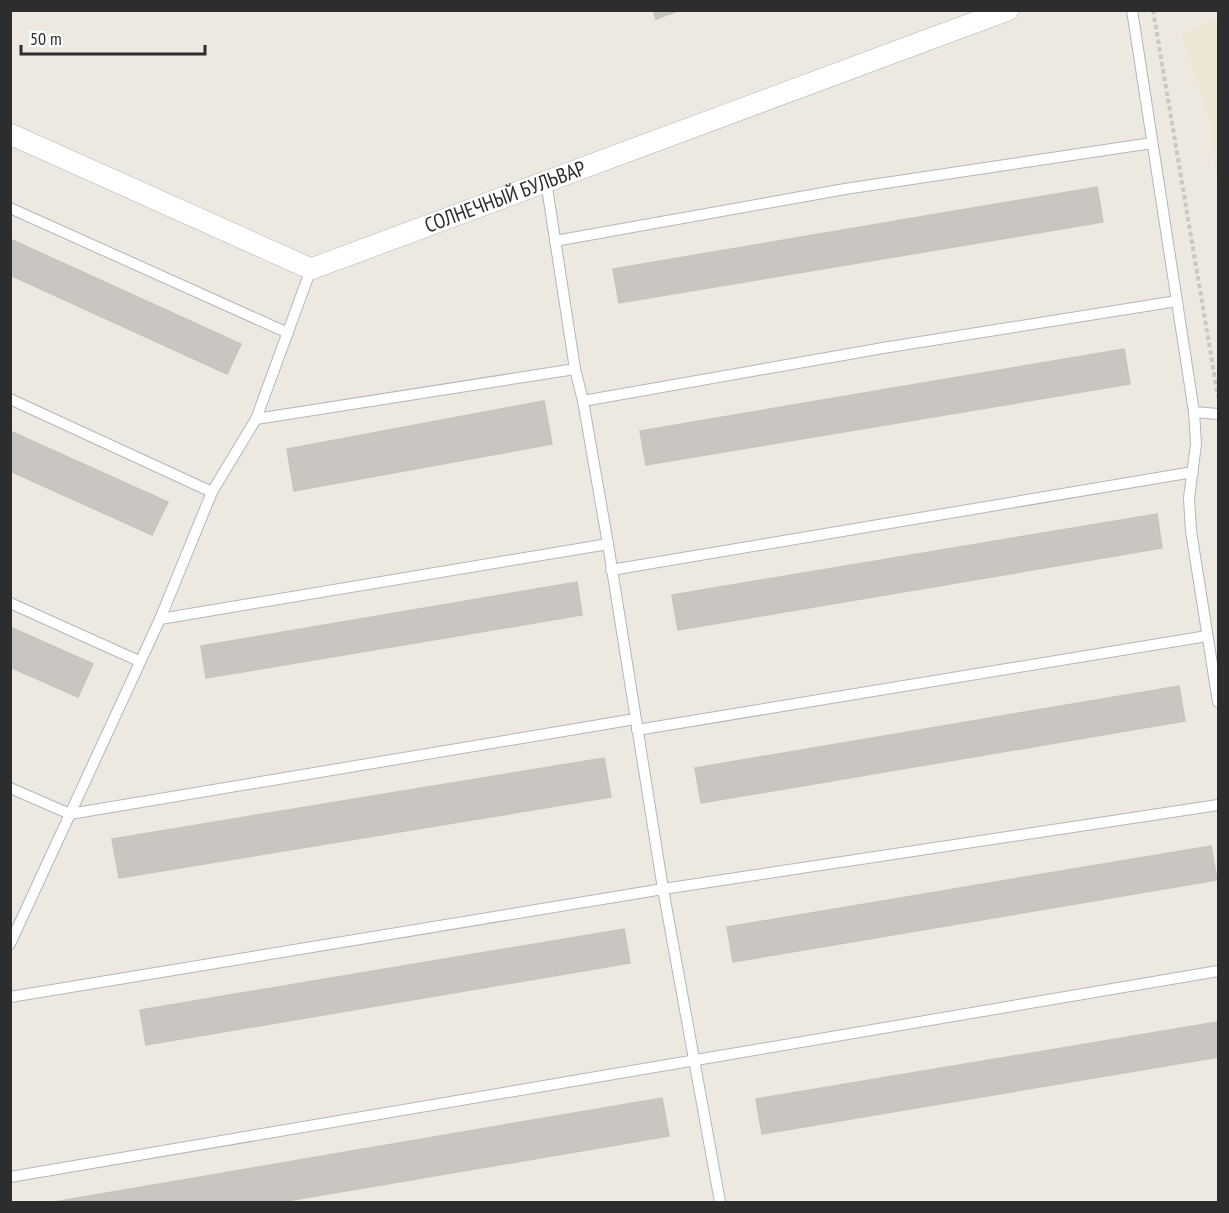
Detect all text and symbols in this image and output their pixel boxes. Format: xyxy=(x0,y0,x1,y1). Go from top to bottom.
scale bar xyxy=(21,18,206,56)
text: 50 m xyxy=(30,27,62,50)
street label: СОЛНЕЧНЫЙ БУЛЬВАР xyxy=(421,154,589,239)

